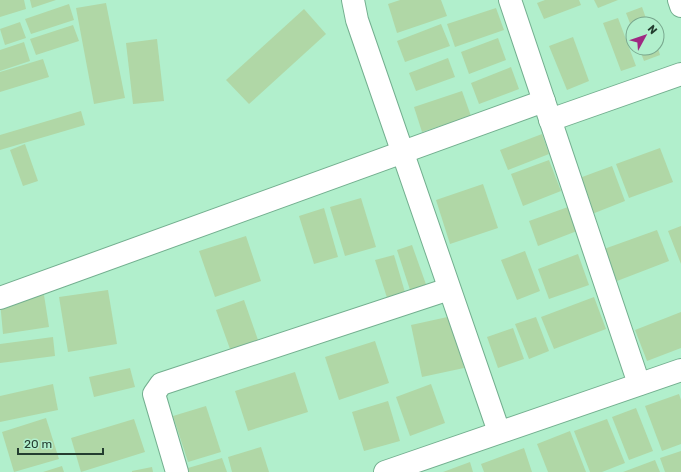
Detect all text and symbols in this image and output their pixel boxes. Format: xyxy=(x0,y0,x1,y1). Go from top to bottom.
north arrow xyxy=(625,16,665,56)
text: N xyxy=(645,23,660,37)
scale bar xyxy=(18,430,103,456)
text: 20 m xyxy=(24,437,52,451)

